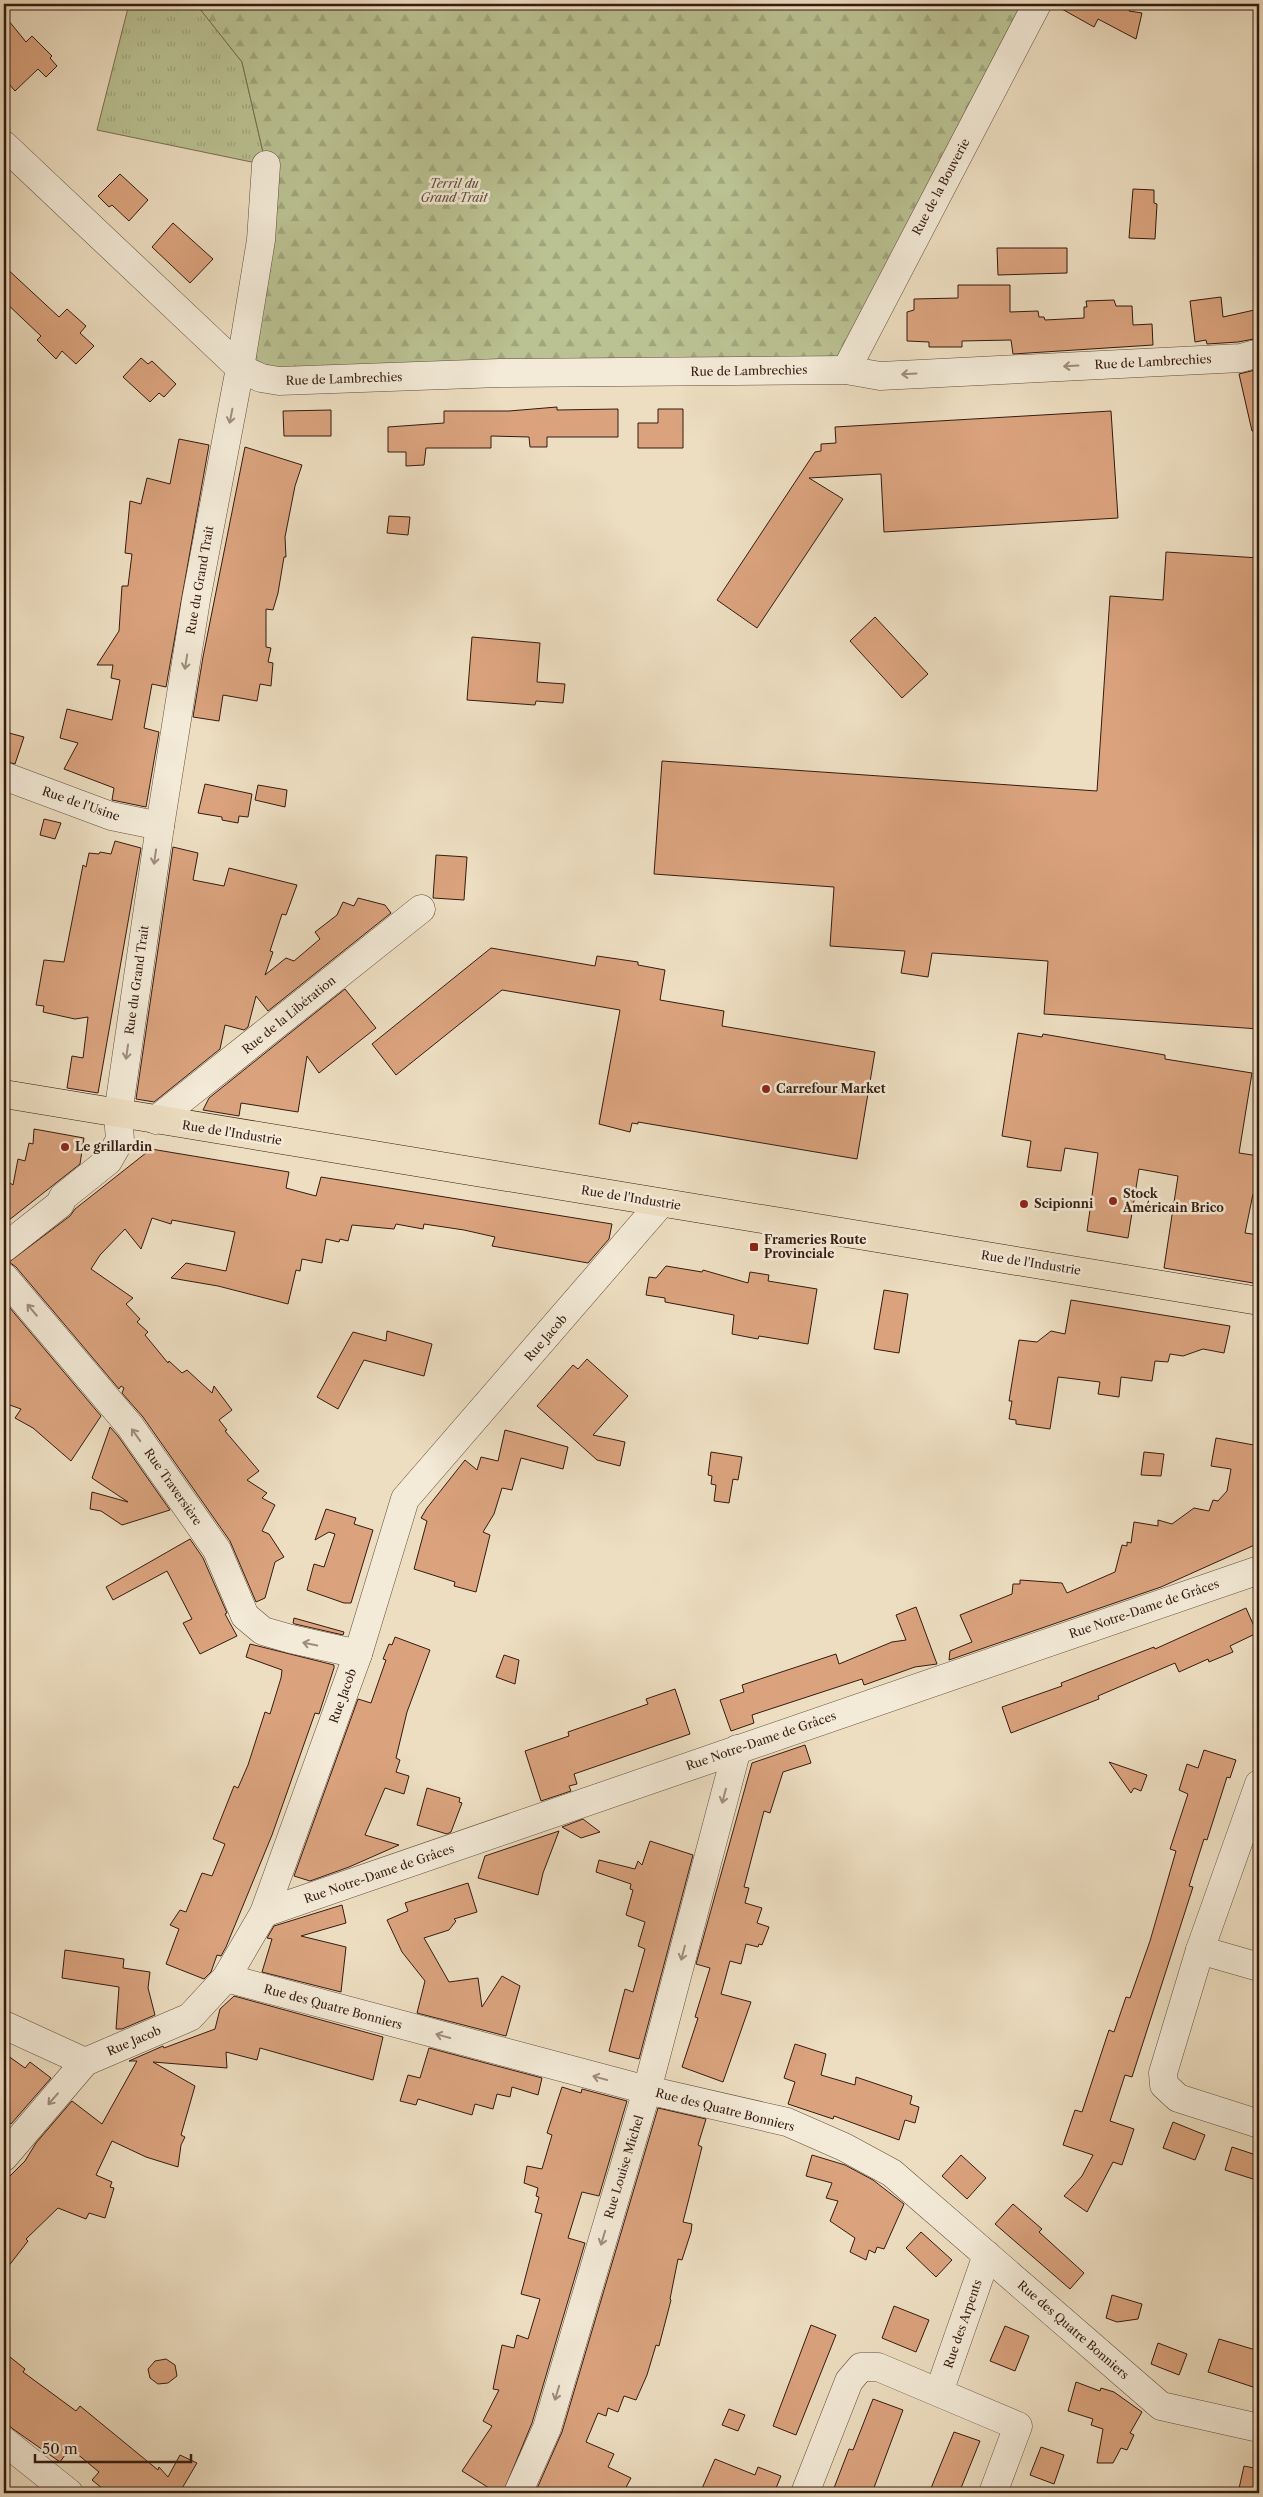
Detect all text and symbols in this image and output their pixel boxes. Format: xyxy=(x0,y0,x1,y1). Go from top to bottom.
street label: Rue de la Bouverie xyxy=(909,136,973,238)
park label: Terril du Grand Trait xyxy=(421,176,488,205)
street label: Rue de Lambrechies xyxy=(1094,351,1212,372)
street label: Rue de Lambrechies xyxy=(690,362,808,379)
one-way arrow xyxy=(1064,362,1080,371)
street label: Rue de Lambrechies xyxy=(285,369,403,388)
one-way arrow xyxy=(901,370,917,379)
one-way arrow xyxy=(226,407,235,423)
street label: Rue du Grand Trait xyxy=(183,524,217,635)
one-way arrow xyxy=(181,653,191,669)
street label: Rue de l'Usine xyxy=(40,783,122,824)
one-way arrow xyxy=(150,848,160,864)
street label: Rue du Grand Trait xyxy=(121,924,152,1036)
street label: Rue de la Libération xyxy=(239,972,339,1057)
one-way arrow xyxy=(122,1044,132,1060)
place label: Carrefour Market xyxy=(776,1081,886,1096)
marker: Carrefour Market xyxy=(760,1083,772,1095)
street label: Rue de l'Industrie xyxy=(181,1117,283,1148)
place label: Le grillardin xyxy=(75,1139,153,1154)
marker: Le grillardin xyxy=(59,1141,71,1153)
street label: Rue de l'Industrie xyxy=(580,1182,682,1213)
place label: Stock Américain Brico xyxy=(1122,1186,1224,1215)
marker: Stock Américain Brico xyxy=(1107,1195,1119,1207)
place label: Scipionni xyxy=(1034,1196,1094,1211)
marker: Scipionni xyxy=(1018,1198,1030,1210)
place label: Frameries Route Provinciale xyxy=(764,1232,866,1261)
marker: Frameries Route Provinciale xyxy=(748,1241,760,1253)
street label: Rue de l'Industrie xyxy=(980,1247,1082,1278)
one-way arrow xyxy=(26,1304,38,1317)
street label: Rue Jacob xyxy=(521,1311,570,1364)
one-way arrow xyxy=(131,1428,141,1442)
street label: Rue Traversière xyxy=(141,1445,206,1528)
street label: Rue Notre-Dame de Grâces xyxy=(1067,1576,1221,1641)
one-way arrow xyxy=(303,1638,319,1648)
street label: Rue Jacob xyxy=(326,1666,359,1725)
street label: Rue Notre-Dame de Grâces xyxy=(684,1708,838,1773)
one-way arrow xyxy=(719,1788,728,1804)
street label: Rue Notre-Dame de Grâces xyxy=(302,1841,456,1906)
one-way arrow xyxy=(678,1945,687,1961)
street label: Rue des Quatre Bonniers xyxy=(262,1981,404,2032)
street label: Rue Jacob xyxy=(104,2022,163,2059)
one-way arrow xyxy=(436,2031,452,2040)
one-way arrow xyxy=(593,2072,609,2082)
street label: Rue des Quatre Bonniers xyxy=(654,2085,796,2134)
one-way arrow xyxy=(48,2092,59,2105)
street label: Rue Louise Michel xyxy=(601,2113,647,2220)
one-way arrow xyxy=(598,2229,608,2245)
street label: Rue des Arpents xyxy=(940,2277,985,2370)
street label: Rue des Quatre Bonniers xyxy=(1015,2277,1132,2382)
one-way arrow xyxy=(551,2385,561,2401)
scale bar xyxy=(35,2432,191,2464)
text: 50 m xyxy=(42,2439,78,2458)

